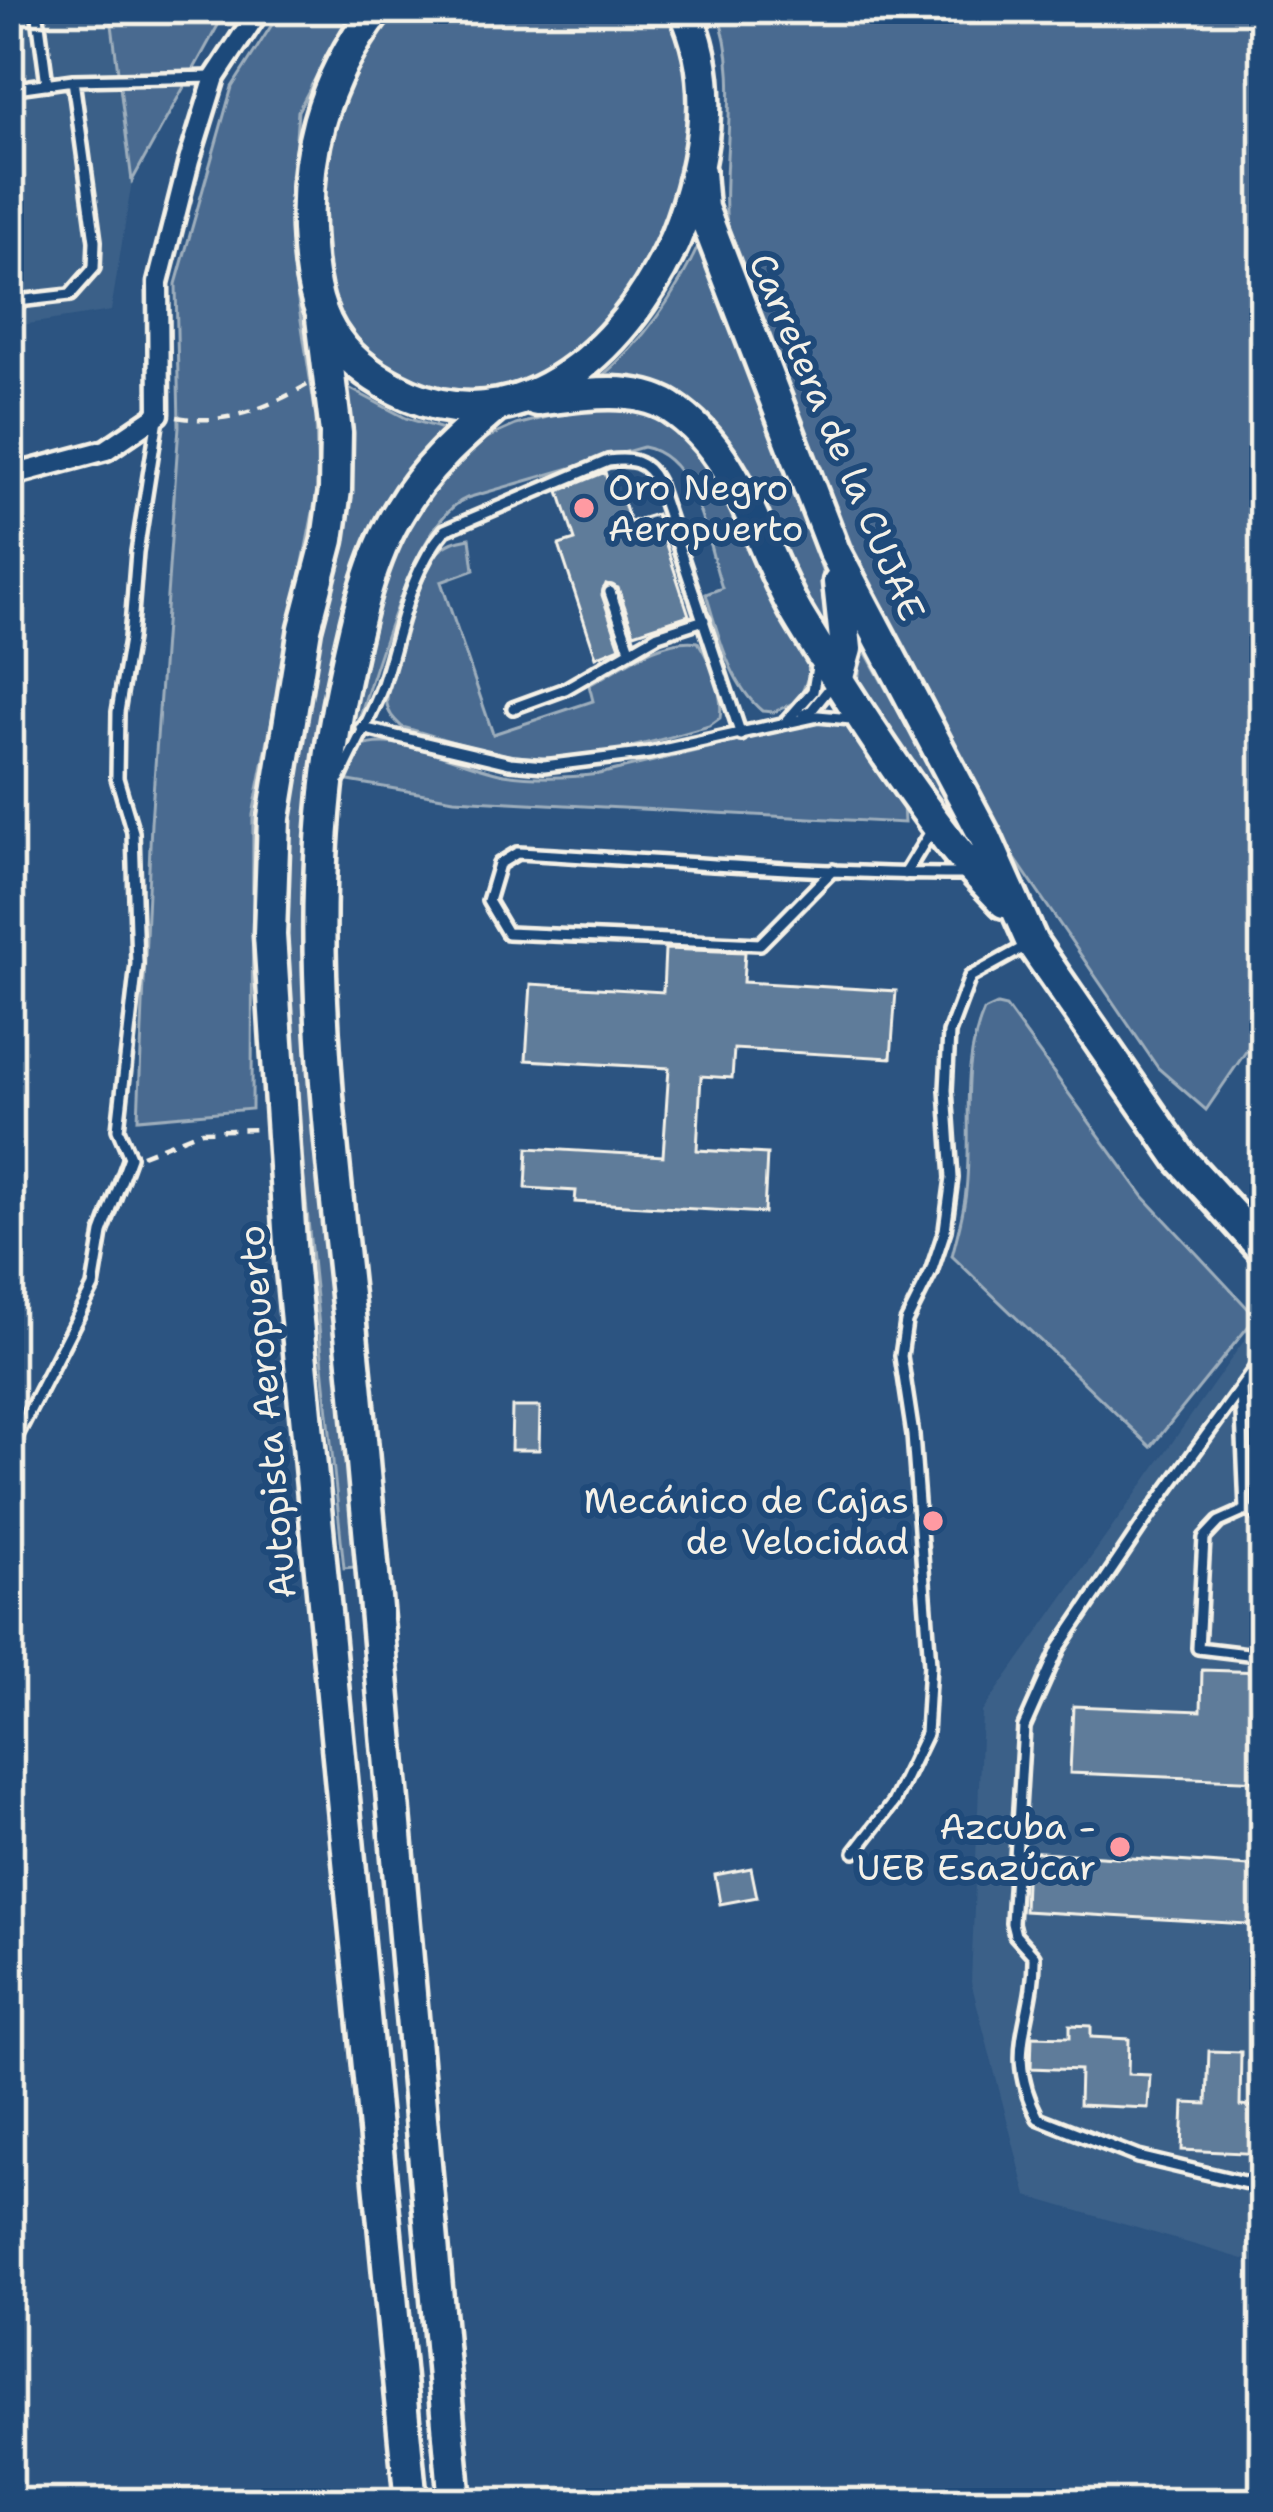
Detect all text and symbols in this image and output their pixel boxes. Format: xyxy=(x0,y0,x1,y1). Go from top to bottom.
street label: Carretera de la CUJAE xyxy=(737,246,937,628)
place label: Oro Negro Aeropuerto xyxy=(608,463,803,553)
marker: Oro Negro Aeropuerto xyxy=(571,495,597,521)
street label: Autopista Aeropuerto xyxy=(226,1223,308,1601)
place label: Mecánico de Cajas de Velocidad xyxy=(584,1476,909,1566)
marker: Mecánico de Cajas de Velocidad xyxy=(920,1508,946,1534)
place label: Azcuba - UEB Esazúcar xyxy=(857,1802,1096,1892)
marker: Azcuba - UEB Esazúcar xyxy=(1107,1834,1133,1860)

